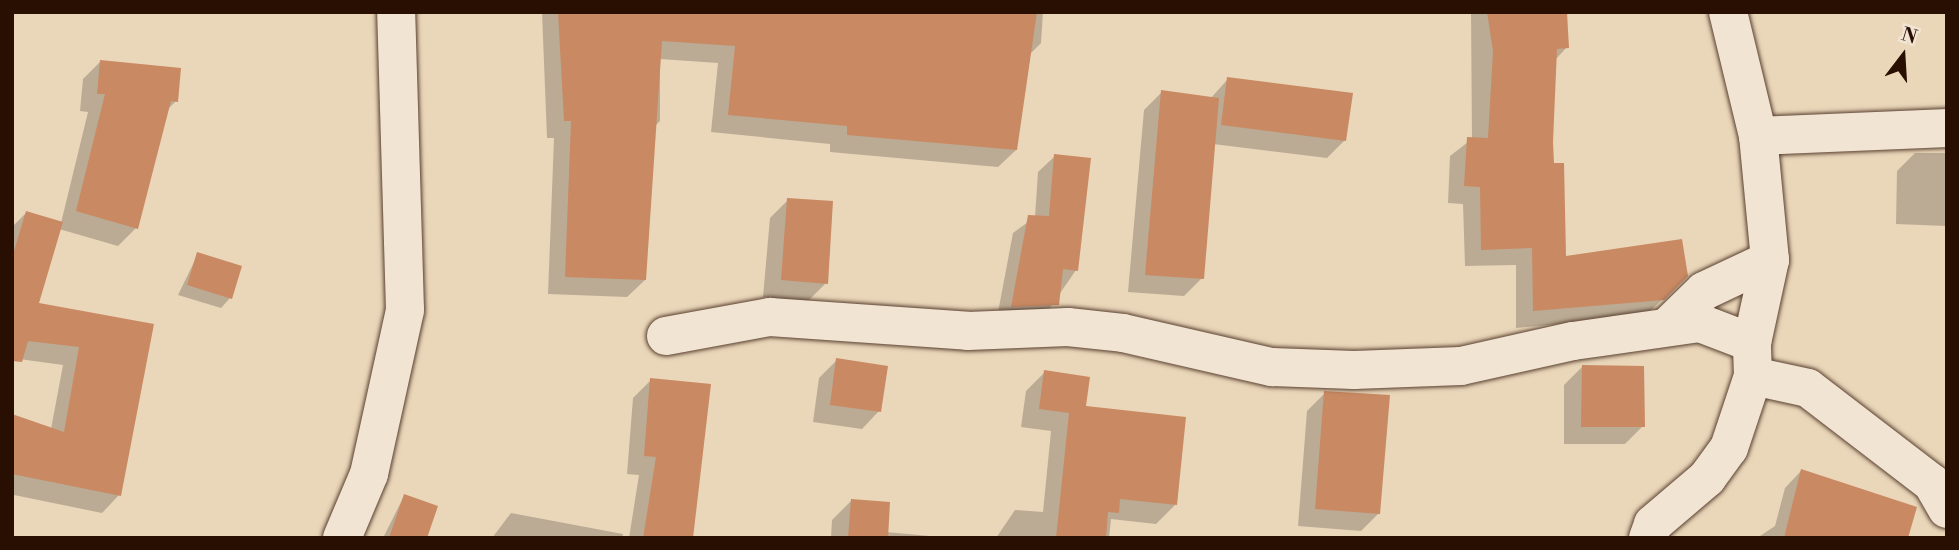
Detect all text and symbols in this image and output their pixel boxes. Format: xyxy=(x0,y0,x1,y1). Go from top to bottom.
north arrow xyxy=(1868,21,1938,91)
text: N xyxy=(1898,22,1920,50)

